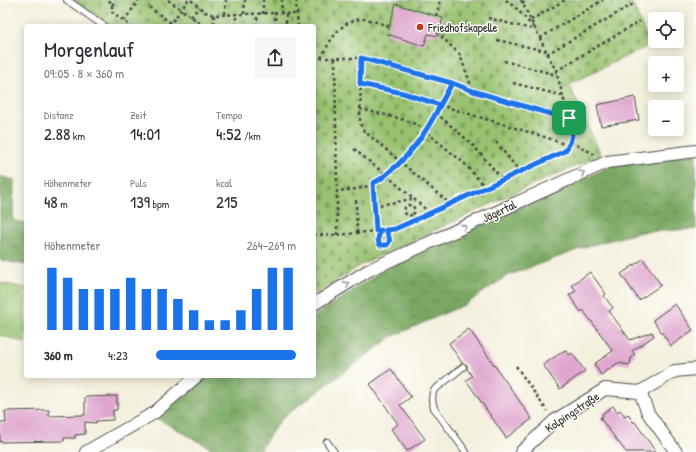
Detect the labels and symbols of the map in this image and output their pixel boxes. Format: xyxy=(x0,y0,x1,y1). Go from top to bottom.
place label: Friedhofskapelle xyxy=(427,19,498,36)
marker: Friedhofskapelle xyxy=(415,22,425,32)
pin xyxy=(552,101,586,135)
one-way arrow xyxy=(578,170,586,178)
street label: Jägertal xyxy=(479,195,520,226)
one-way arrow xyxy=(460,224,467,232)
one-way arrow xyxy=(343,281,350,289)
street label: Kolpingstraße xyxy=(542,387,603,436)

